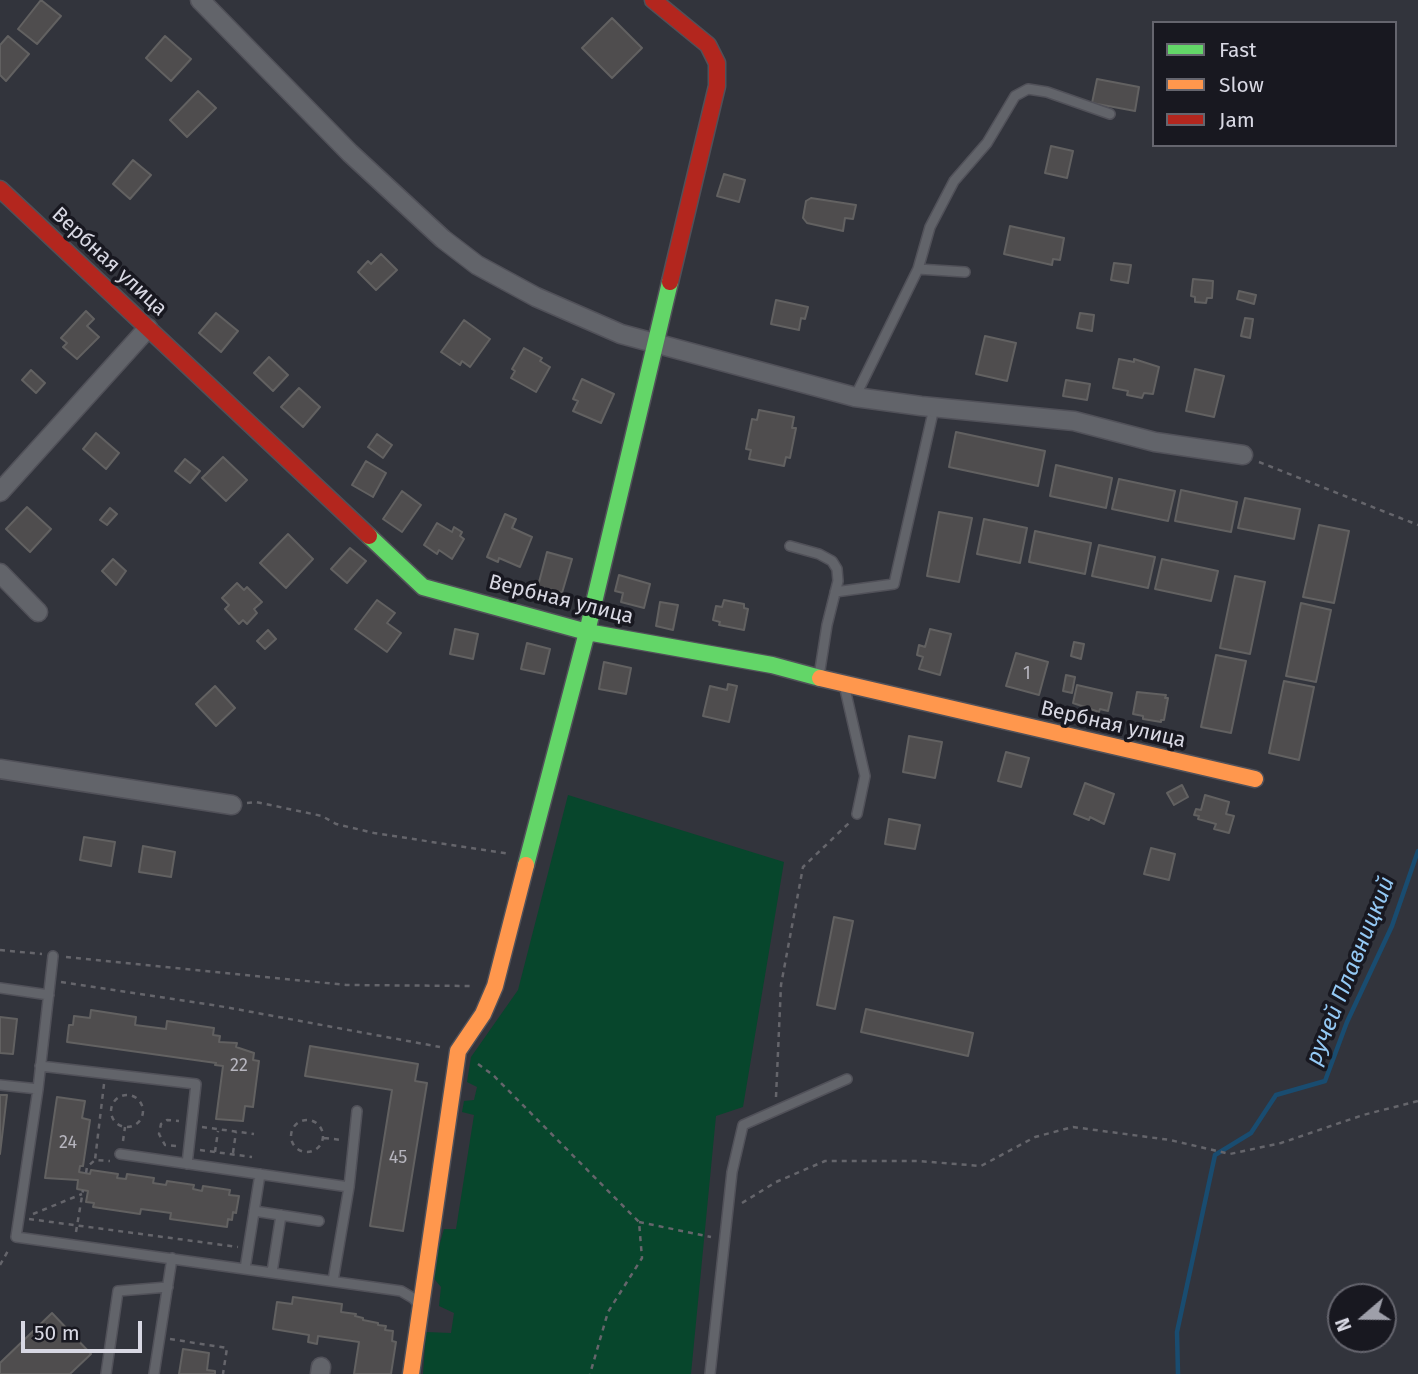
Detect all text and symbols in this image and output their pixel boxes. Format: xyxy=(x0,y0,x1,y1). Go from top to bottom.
legend xyxy=(1152,21,1397,147)
text: Fast xyxy=(1219,37,1257,63)
text: Slow xyxy=(1219,72,1264,98)
text: Jam xyxy=(1219,107,1255,133)
street label: Вербная улица xyxy=(46,202,172,322)
street label: Вербная улица xyxy=(486,570,636,630)
house number: 1 xyxy=(1023,663,1031,685)
street label: Вербная улица xyxy=(1038,696,1188,754)
water label: ручей Плавницкий xyxy=(1301,873,1401,1069)
house number: 22 xyxy=(230,1055,248,1077)
house number: 24 xyxy=(59,1132,77,1154)
house number: 45 xyxy=(389,1147,407,1169)
north arrow xyxy=(1327,1283,1397,1353)
scale bar xyxy=(24,1308,145,1352)
text: N xyxy=(1331,1315,1357,1335)
text: 50 m xyxy=(34,1320,80,1346)

